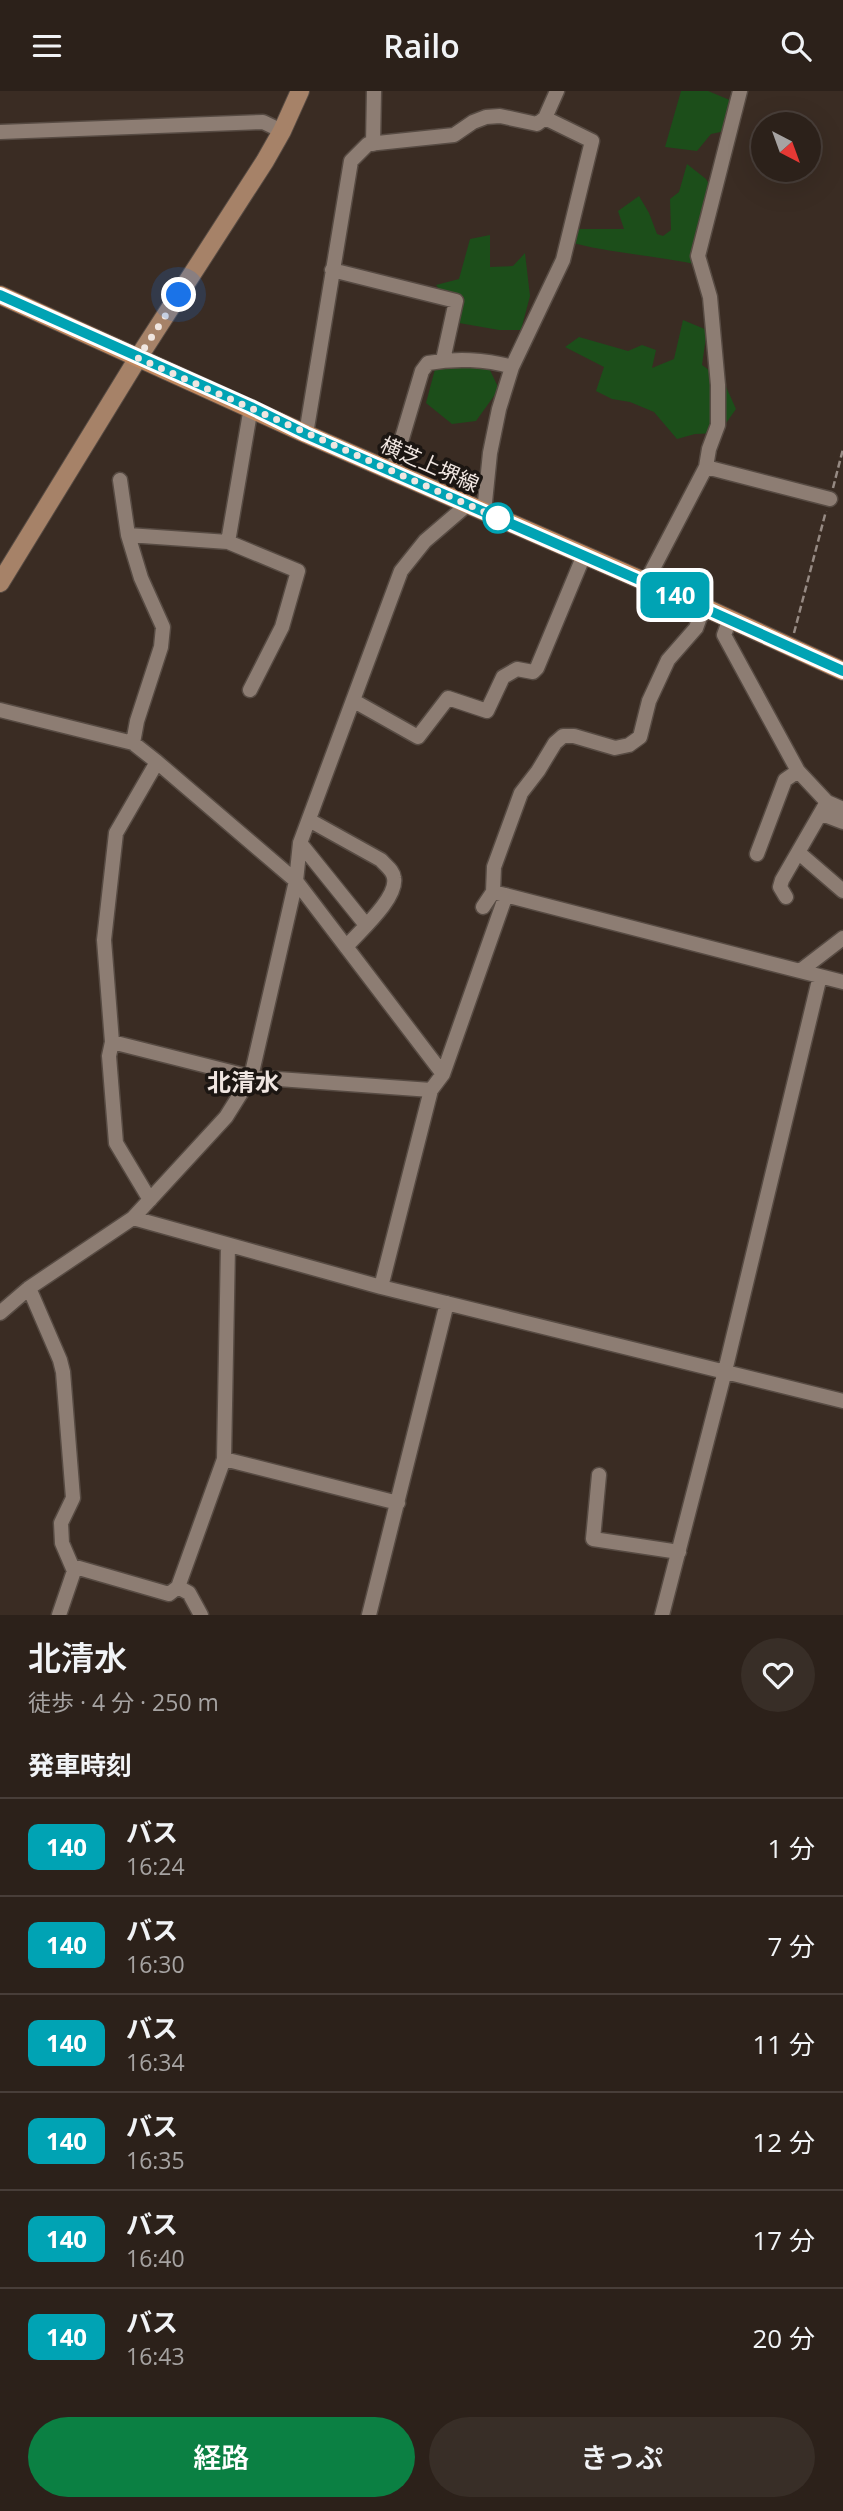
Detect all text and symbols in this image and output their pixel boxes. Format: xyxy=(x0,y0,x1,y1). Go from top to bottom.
text: Railo xyxy=(383,24,460,67)
icon: menu xyxy=(28,27,66,65)
icon: search xyxy=(777,27,815,65)
north arrow xyxy=(751,112,821,182)
map controls xyxy=(751,112,821,182)
your location xyxy=(161,277,196,312)
street label: 横芝上堺線 xyxy=(376,430,484,498)
unlabelled marker xyxy=(483,503,513,533)
line badge: 140 xyxy=(635,572,715,618)
text: 140 xyxy=(654,578,696,611)
district label: 北清水 xyxy=(207,1065,279,1098)
text: 北清水 xyxy=(28,1635,127,1680)
button: heart xyxy=(741,1638,815,1712)
text: 徒歩 · 4 分 · 250 m xyxy=(28,1686,219,1718)
text: 発車時刻 xyxy=(28,1747,132,1783)
text: バス xyxy=(126,1814,178,1850)
text: 140 xyxy=(46,1830,87,1863)
text: 1 分 xyxy=(767,1830,815,1866)
text: 16:24 xyxy=(126,1850,185,1882)
text: バス xyxy=(126,1912,178,1948)
text: 140 xyxy=(46,1928,87,1961)
text: 7 分 xyxy=(767,1928,815,1964)
text: 16:30 xyxy=(126,1948,185,1980)
text: バス xyxy=(126,2010,178,2046)
text: 140 xyxy=(46,2026,87,2059)
text: 11 分 xyxy=(753,2026,815,2062)
text: 16:34 xyxy=(126,2046,185,2078)
text: バス xyxy=(126,2108,178,2144)
text: 140 xyxy=(46,2124,87,2157)
text: 12 分 xyxy=(753,2124,815,2160)
text: 16:35 xyxy=(126,2144,185,2176)
text: バス xyxy=(126,2206,178,2242)
text: 140 xyxy=(46,2222,87,2255)
text: 17 分 xyxy=(753,2222,815,2258)
text: 16:40 xyxy=(126,2242,185,2274)
text: バス xyxy=(126,2304,178,2340)
text: 140 xyxy=(46,2320,87,2353)
text: 20 分 xyxy=(753,2320,815,2356)
text: 16:43 xyxy=(126,2340,185,2372)
button: 経路 xyxy=(28,2417,415,2497)
button: きっぷ xyxy=(429,2417,815,2497)

